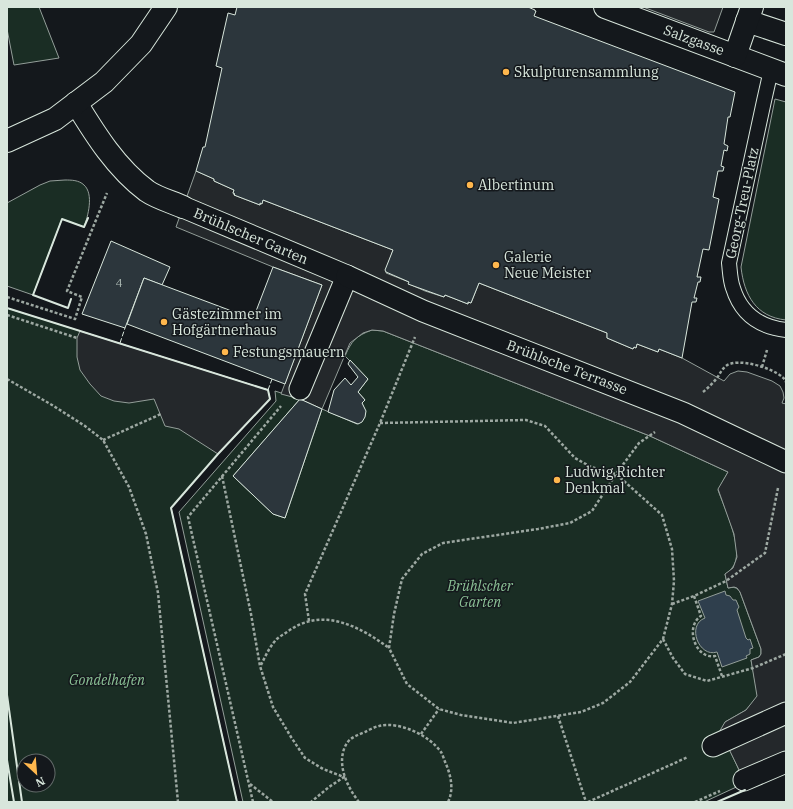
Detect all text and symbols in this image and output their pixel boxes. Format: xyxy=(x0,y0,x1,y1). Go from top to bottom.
street label: Salzgasse xyxy=(661,21,727,59)
place label: Skulpturensammlung xyxy=(514,63,659,81)
marker: Skulpturensammlung xyxy=(501,67,511,77)
street label: Georg-Treu-Platz xyxy=(721,146,763,260)
place label: Albertinum xyxy=(478,176,554,194)
marker: Albertinum xyxy=(465,180,475,190)
street label: Brühlscher Garten xyxy=(191,204,311,268)
place label: Galerie Neue Meister xyxy=(504,248,592,282)
marker: Galerie Neue Meister xyxy=(491,260,501,270)
house number: 4 xyxy=(115,275,123,290)
place label: Gästezimmer im Hofgärtnerhaus xyxy=(172,305,282,339)
marker: Gästezimmer im Hofgärtnerhaus xyxy=(159,317,169,327)
street label: Brühlsche Terrasse xyxy=(504,336,630,398)
place label: Festungsmauern xyxy=(233,343,345,361)
marker: Festungsmauern xyxy=(220,347,230,357)
place label: Ludwig Richter Denkmal xyxy=(565,463,666,497)
marker: Ludwig Richter Denkmal xyxy=(552,475,562,485)
park label: Brühlscher Garten xyxy=(446,577,514,611)
park label: Gondelhafen xyxy=(69,671,145,689)
north arrow xyxy=(16,753,56,793)
text: N xyxy=(33,774,47,790)

